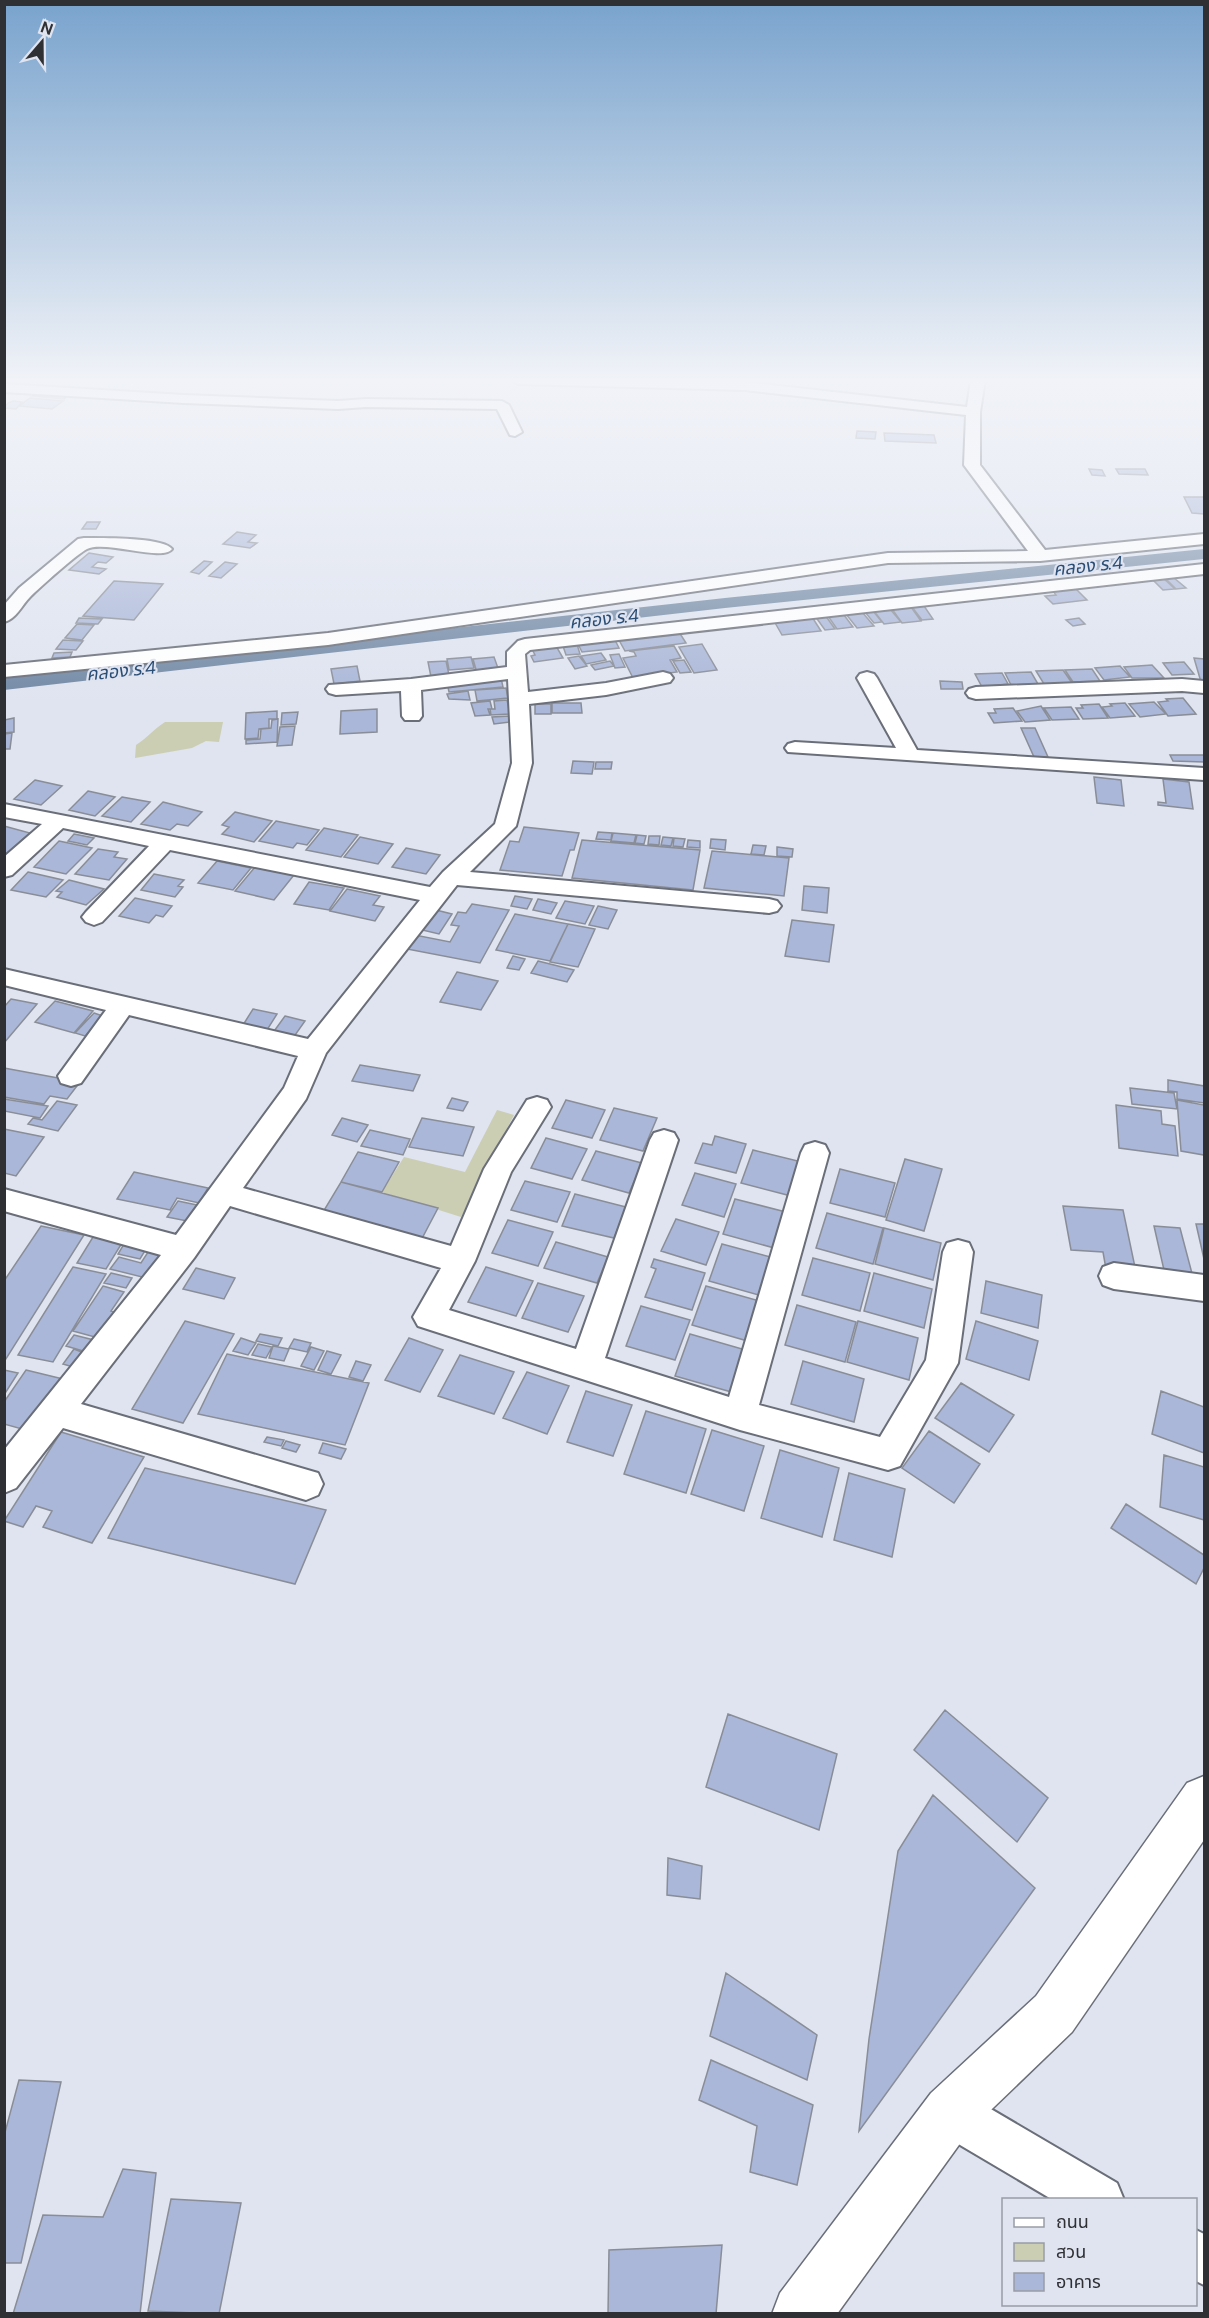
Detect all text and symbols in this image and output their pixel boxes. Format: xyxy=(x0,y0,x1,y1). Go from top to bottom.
north arrow xyxy=(12,12,72,72)
text: N xyxy=(38,17,56,40)
water label: คลอง ร.4 xyxy=(1052,550,1124,582)
water label: คลอง ร.4 xyxy=(568,603,640,635)
water label: คลอง ร.4 xyxy=(85,655,157,687)
legend xyxy=(1002,2198,1197,2306)
text: ถนน xyxy=(1056,2210,1089,2234)
text: สวน xyxy=(1056,2240,1086,2264)
text: อาคาร xyxy=(1056,2270,1101,2294)

